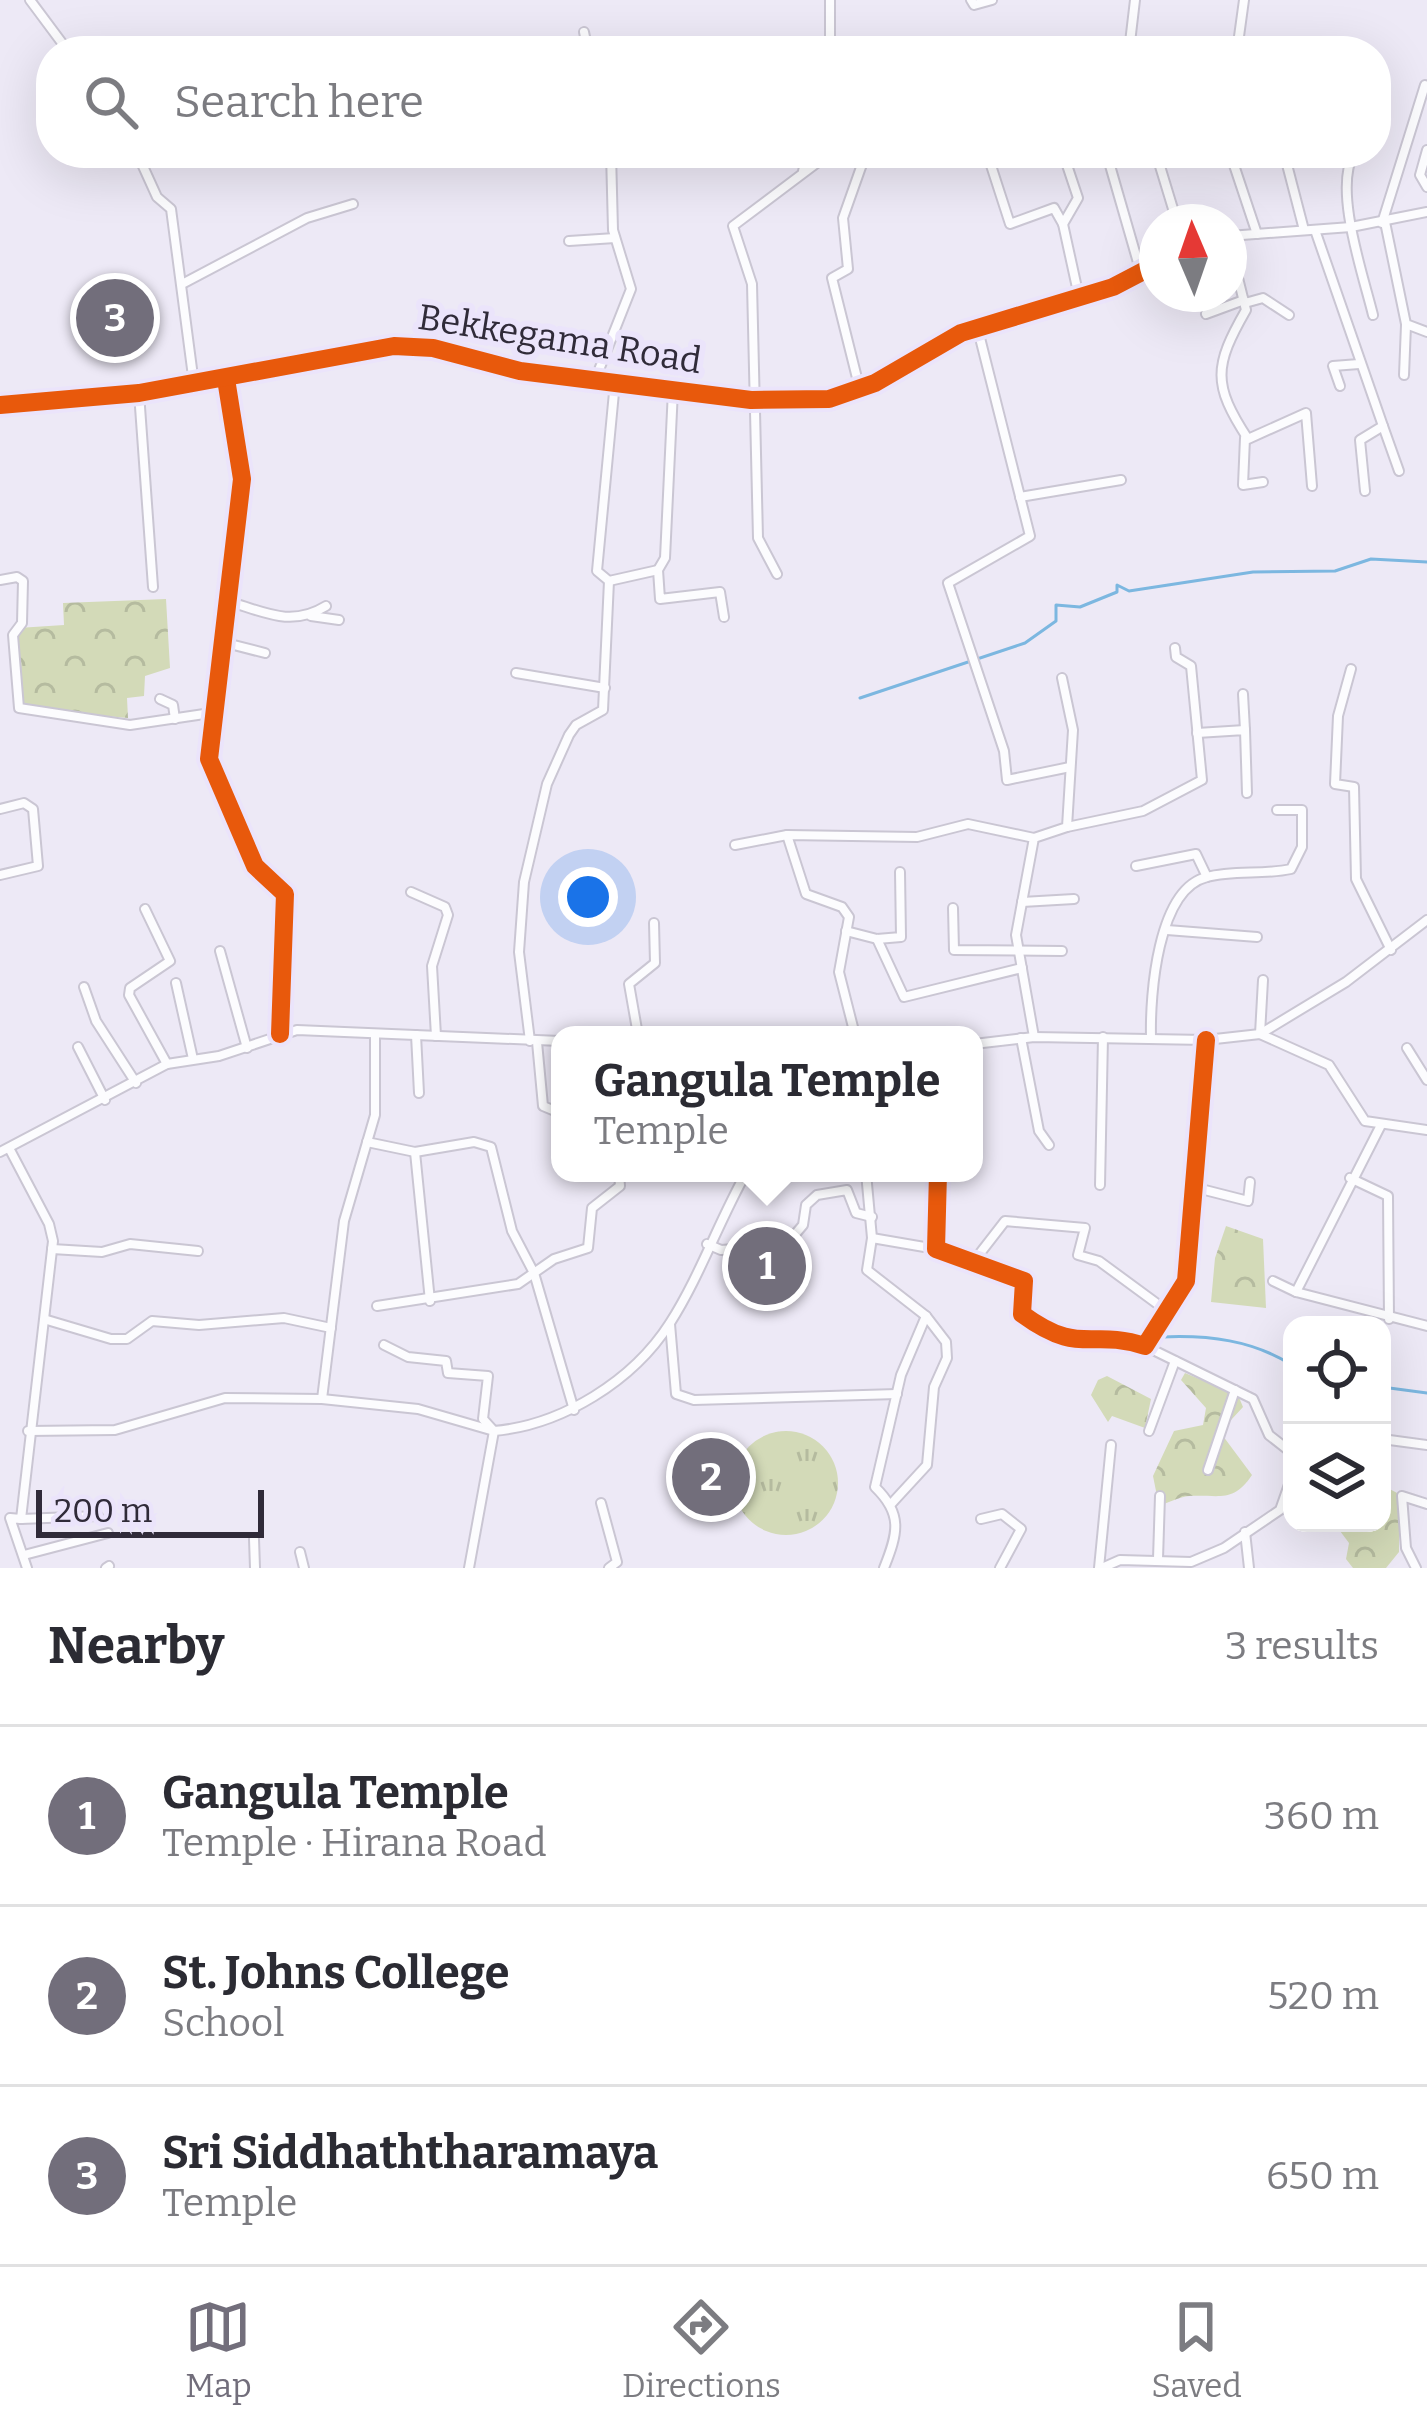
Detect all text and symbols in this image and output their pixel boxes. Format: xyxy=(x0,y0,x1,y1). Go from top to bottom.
search box xyxy=(36,36,1391,168)
icon: search xyxy=(78,69,144,135)
text: Search here xyxy=(174,75,424,129)
north arrow xyxy=(1139,204,1247,312)
pin: 3 xyxy=(76,273,154,363)
street label: Bekkegama Road xyxy=(415,295,705,383)
your location xyxy=(558,867,618,927)
popup xyxy=(551,1026,983,1182)
text: Gangula Temple xyxy=(594,1054,940,1108)
text: Temple xyxy=(594,1108,729,1154)
pin: 1 xyxy=(728,1221,806,1311)
map controls xyxy=(1283,1316,1391,1532)
button: locate xyxy=(1283,1316,1391,1424)
button: layers xyxy=(1283,1424,1391,1532)
pin: 2 xyxy=(672,1432,750,1522)
scale bar xyxy=(36,1484,264,1537)
text: 200 m xyxy=(54,1491,152,1531)
text: Nearby xyxy=(48,1615,224,1677)
text: 3 results xyxy=(1225,1623,1379,1669)
text: Gangula Temple xyxy=(162,1766,509,1820)
text: 1 xyxy=(79,1793,95,1839)
text: 360 m xyxy=(1264,1793,1379,1839)
text: Temple · Hirana Road xyxy=(162,1820,547,1866)
text: St. Johns College xyxy=(162,1946,510,2000)
text: 2 xyxy=(76,1973,98,2019)
text: 520 m xyxy=(1268,1973,1379,2019)
text: School xyxy=(162,2000,285,2046)
text: Sri Siddhaththaramaya xyxy=(162,2126,658,2180)
text: 3 xyxy=(76,2153,98,2199)
text: 650 m xyxy=(1266,2153,1379,2199)
text: Temple xyxy=(162,2180,297,2226)
tab: Map xyxy=(185,2294,252,2406)
tab: Directions xyxy=(622,2294,781,2406)
tab: Saved xyxy=(1151,2294,1242,2406)

